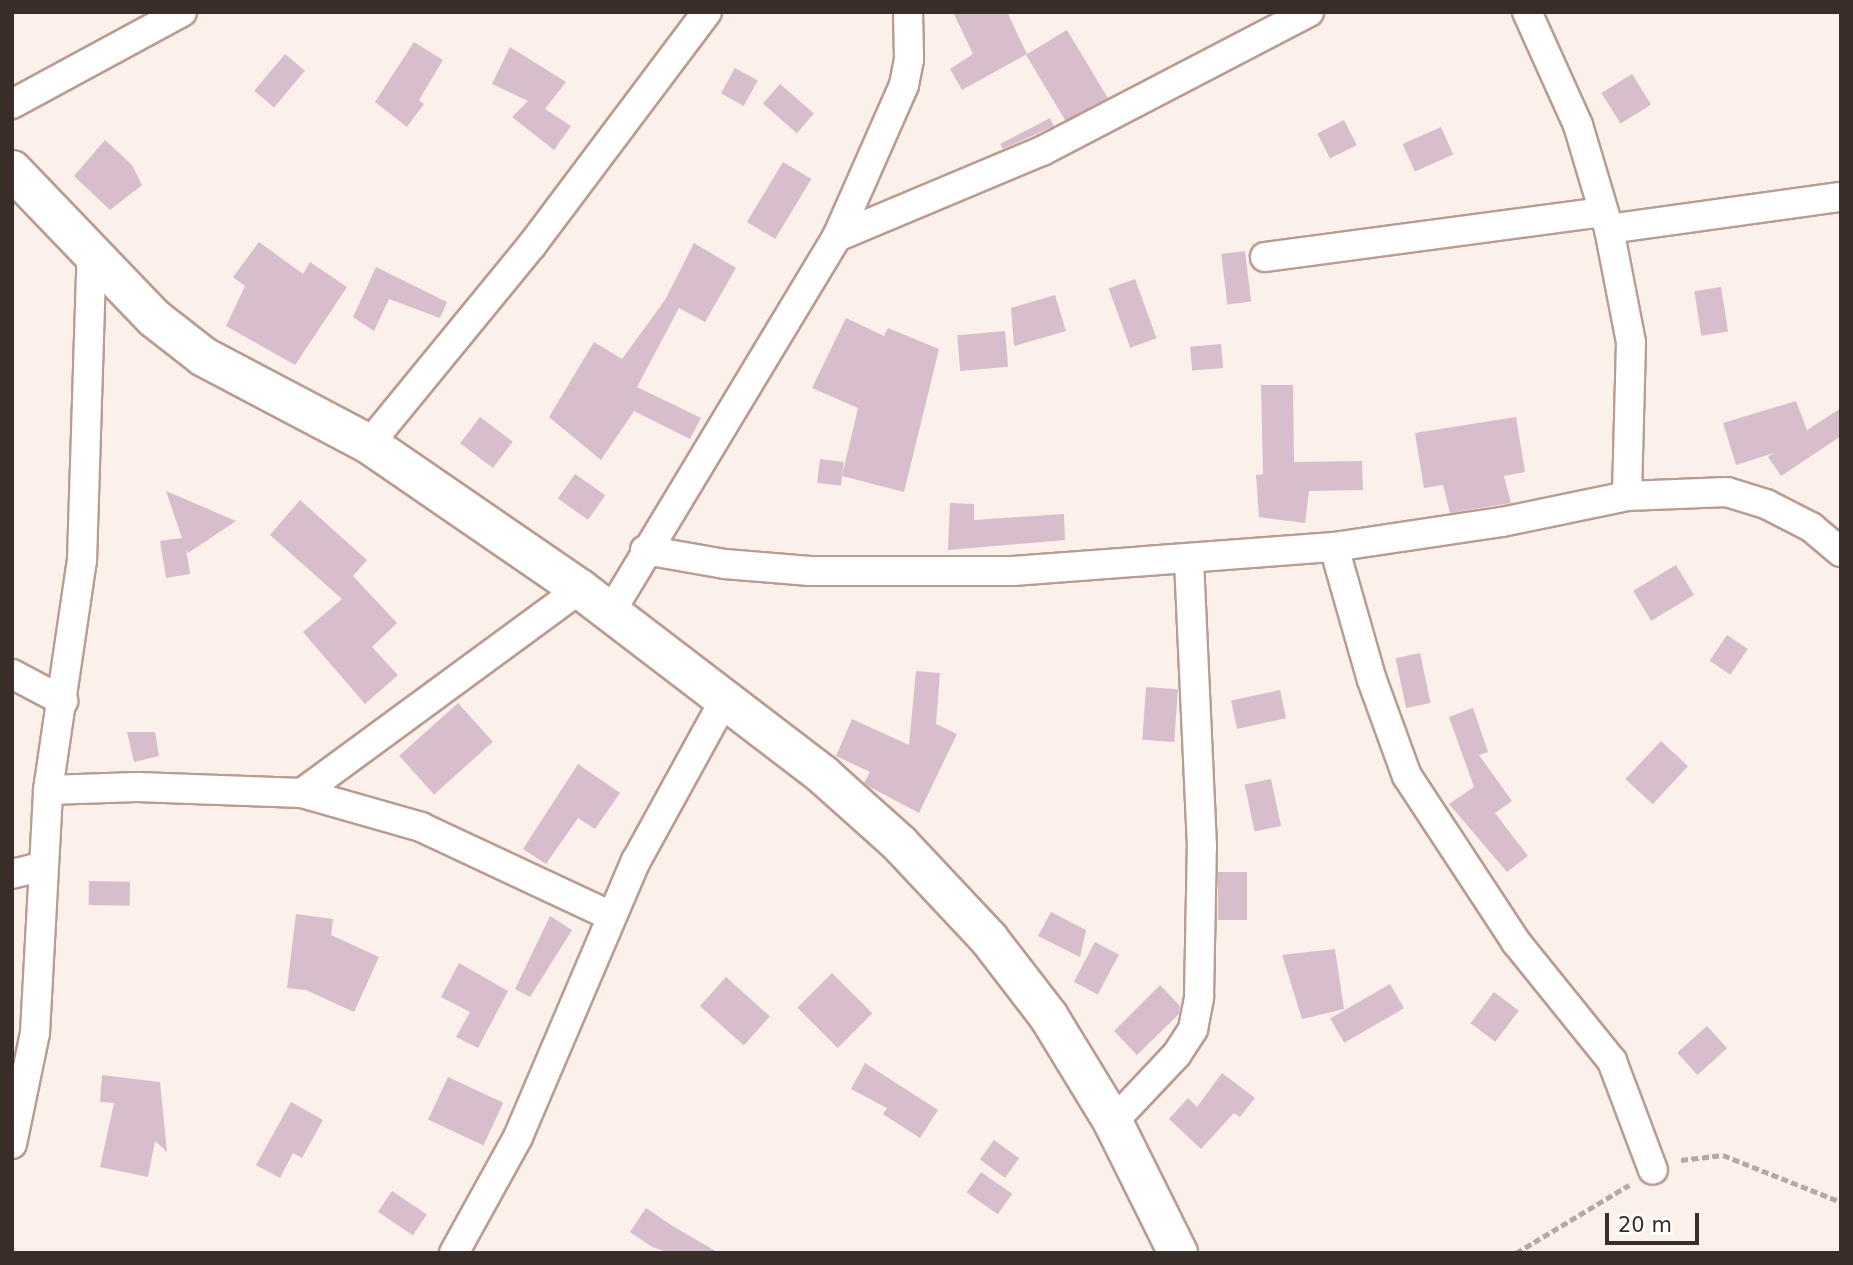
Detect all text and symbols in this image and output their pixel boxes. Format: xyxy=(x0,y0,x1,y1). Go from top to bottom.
scale bar xyxy=(1608,1198,1702,1242)
text: 20 m xyxy=(1618,1213,1672,1237)

